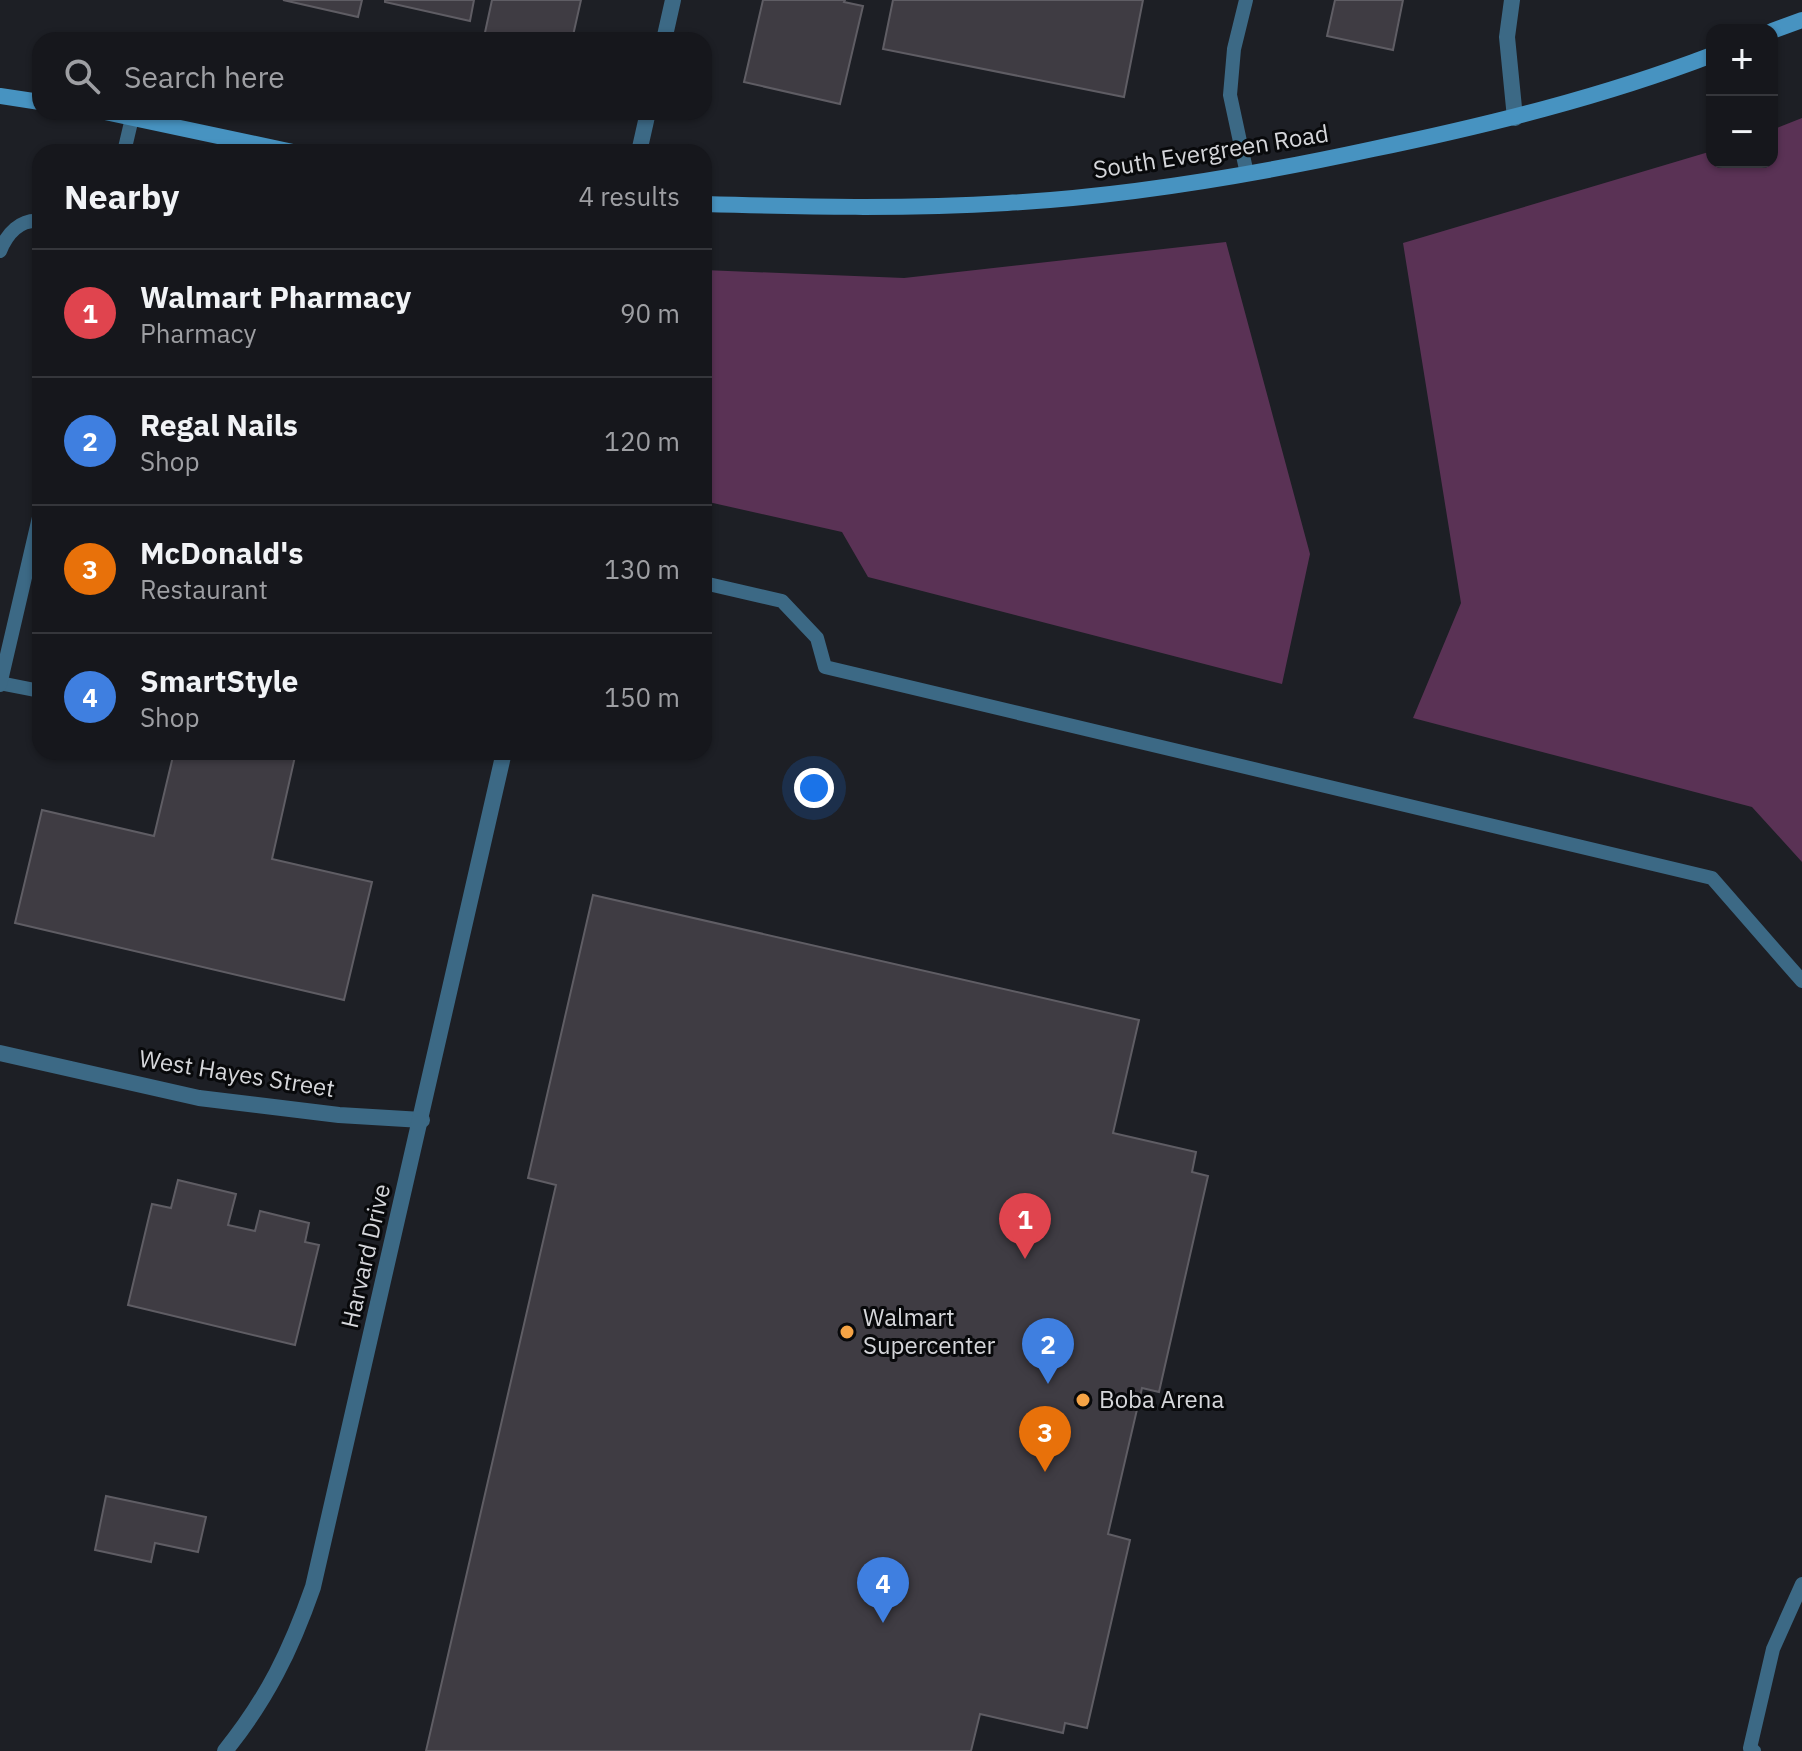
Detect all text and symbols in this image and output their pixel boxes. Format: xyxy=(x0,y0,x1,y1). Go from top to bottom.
map controls xyxy=(1706,24,1778,168)
button: + xyxy=(1706,24,1778,96)
search box xyxy=(32,32,712,120)
icon: search xyxy=(60,54,104,98)
text: Search here xyxy=(124,57,285,96)
button: − xyxy=(1706,96,1778,168)
street label: South Evergreen Road xyxy=(1091,117,1331,185)
text: Nearby xyxy=(64,174,179,218)
text: 4 results xyxy=(578,179,680,213)
text: Walmart Pharmacy xyxy=(140,277,411,316)
text: 1 xyxy=(82,296,98,330)
text: 90 m xyxy=(620,296,680,330)
text: Pharmacy xyxy=(140,316,257,350)
text: Regal Nails xyxy=(140,405,298,444)
text: 2 xyxy=(82,424,98,458)
text: 120 m xyxy=(604,424,680,458)
text: Shop xyxy=(140,444,200,478)
text: McDonald's xyxy=(140,533,303,572)
text: 3 xyxy=(82,552,98,586)
text: 130 m xyxy=(604,552,680,586)
text: Restaurant xyxy=(140,572,268,606)
text: SmartStyle xyxy=(140,661,298,700)
text: 4 xyxy=(82,680,98,714)
text: 150 m xyxy=(604,680,680,714)
text: Shop xyxy=(140,700,200,734)
your location xyxy=(794,768,834,808)
street label: West Hayes Street xyxy=(137,1042,337,1104)
street label: Harvard Drive xyxy=(333,1180,397,1331)
pin: 1 xyxy=(999,1193,1051,1259)
place label: Walmart Supercenter xyxy=(863,1301,996,1361)
pin: 2 xyxy=(1022,1318,1074,1384)
marker: Walmart Supercenter xyxy=(838,1323,856,1341)
place label: Boba Arena xyxy=(1099,1383,1224,1415)
marker: Boba Arena xyxy=(1074,1391,1092,1409)
pin: 3 xyxy=(1019,1406,1071,1472)
pin: 4 xyxy=(857,1557,909,1623)

